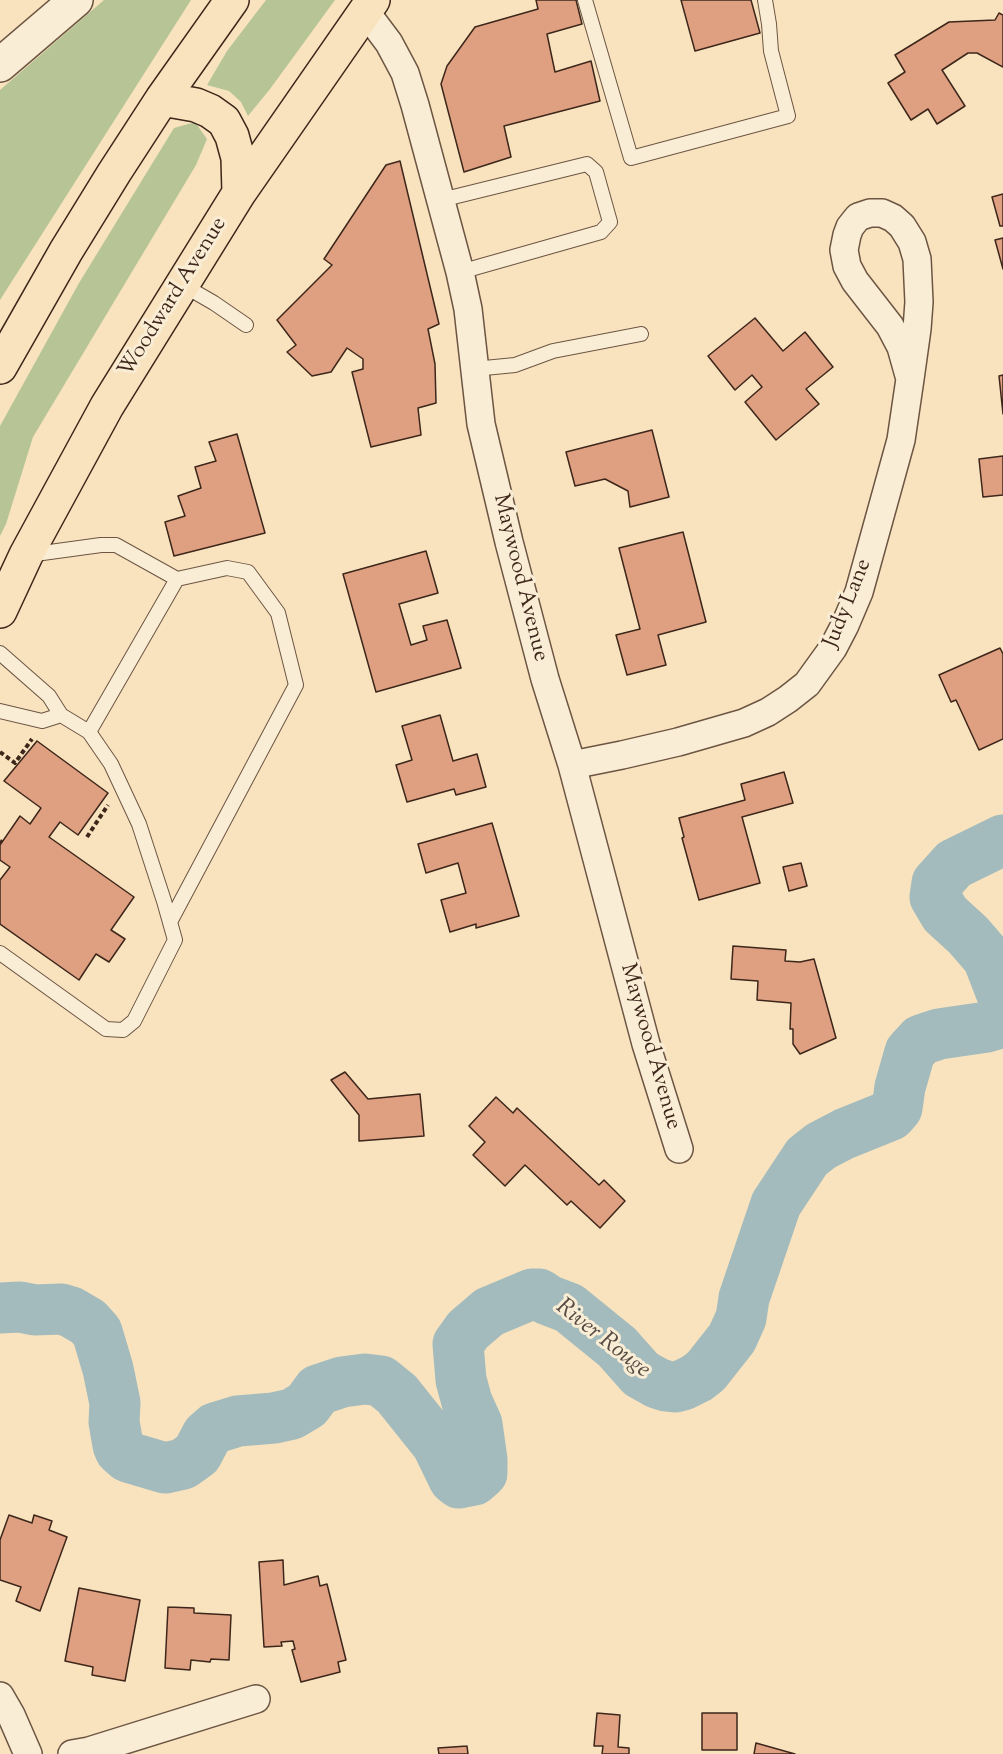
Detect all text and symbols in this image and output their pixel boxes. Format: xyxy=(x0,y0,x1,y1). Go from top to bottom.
street label: Woodward Avenue xyxy=(114,213,234,383)
street label: Maywood Avenue xyxy=(485,492,553,664)
street label: Judy Lane xyxy=(819,556,879,652)
street label: Maywood Avenue xyxy=(613,961,685,1133)
water label: River Rouge xyxy=(549,1294,655,1386)

